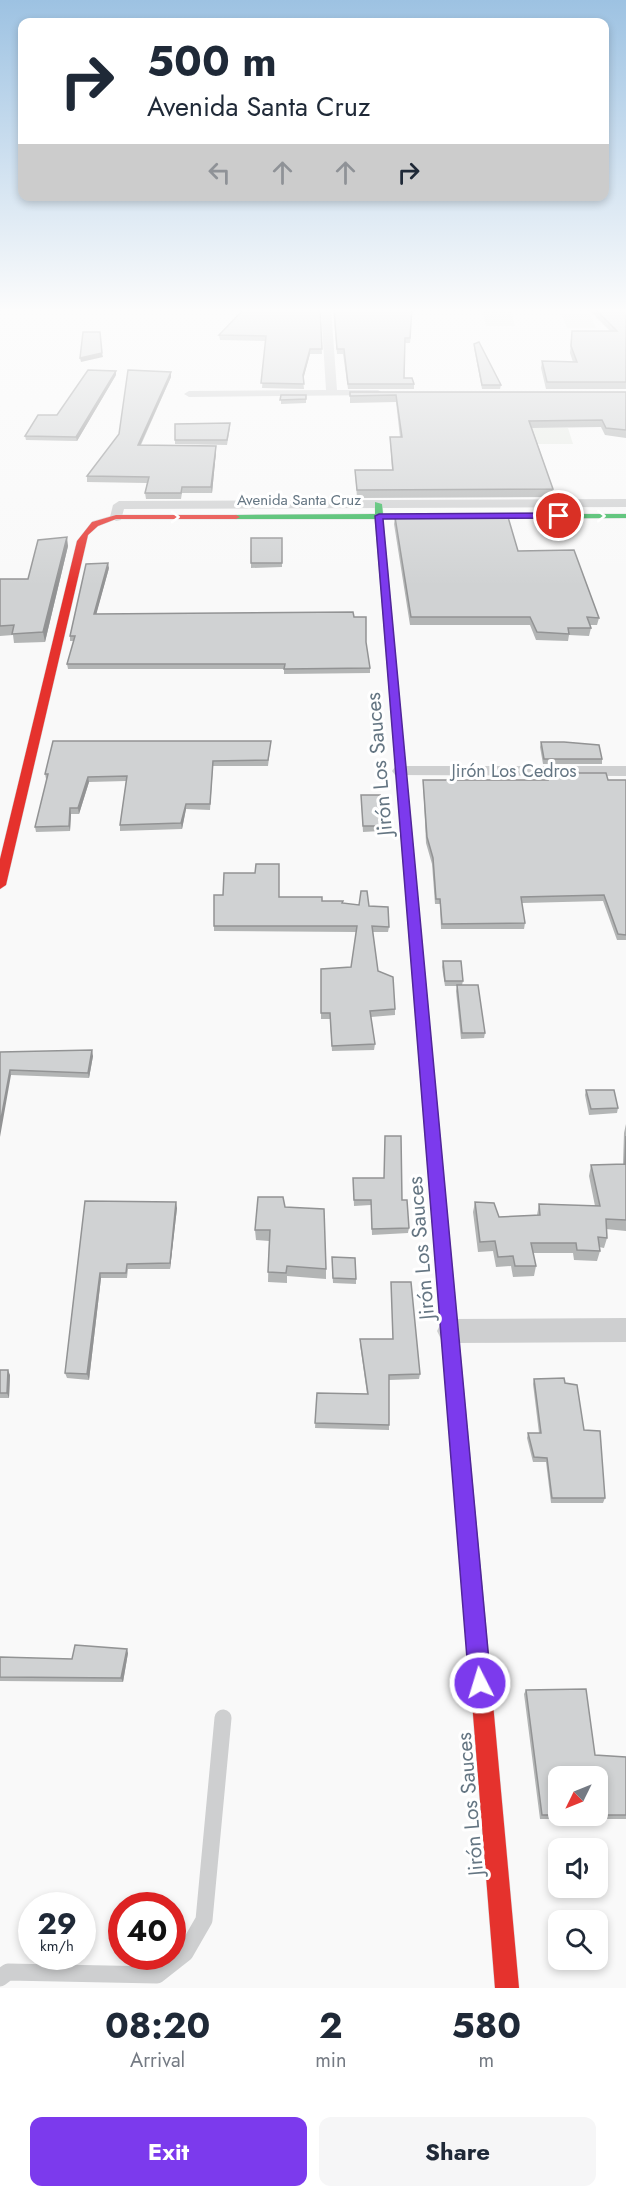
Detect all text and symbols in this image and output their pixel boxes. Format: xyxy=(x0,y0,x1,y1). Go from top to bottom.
text: 500 m xyxy=(147,31,277,92)
icon: right xyxy=(48,42,126,120)
text: Avenida Santa Cruz xyxy=(147,87,370,126)
icon: left xyxy=(203,156,236,189)
icon: ahead xyxy=(266,156,299,189)
icon: ahead xyxy=(329,156,362,189)
icon: right xyxy=(392,156,425,189)
street label: Avenida Santa Cruz xyxy=(237,489,361,511)
pin xyxy=(533,490,584,541)
icon: arrive xyxy=(542,499,575,532)
one-way arrow xyxy=(596,510,605,522)
one-way arrow xyxy=(170,511,179,523)
street label: Jirón Los Sauces xyxy=(358,691,400,840)
street label: Jirón Los Cedros xyxy=(449,758,577,784)
street label: Jirón Los Sauces xyxy=(400,1175,442,1324)
position arrow xyxy=(448,1651,512,1715)
street label: Jirón Los Sauces xyxy=(449,1731,491,1880)
north arrow xyxy=(548,1766,608,1826)
map controls xyxy=(548,1766,608,1970)
button: sound xyxy=(548,1838,608,1898)
speed limit sign: 40 xyxy=(108,1892,186,1970)
text: 29 xyxy=(37,1902,77,1945)
button: search xyxy=(548,1910,608,1970)
text: km/h xyxy=(40,1935,74,1957)
text: 08:20 xyxy=(105,1999,210,2051)
text: 2 xyxy=(319,1999,343,2051)
text: 580 xyxy=(451,1999,521,2051)
text: Arrival xyxy=(130,2046,185,2075)
text: min xyxy=(315,2046,347,2075)
text: m xyxy=(478,2046,494,2075)
button: Exit xyxy=(30,2117,307,2186)
button: Share xyxy=(319,2117,596,2186)

